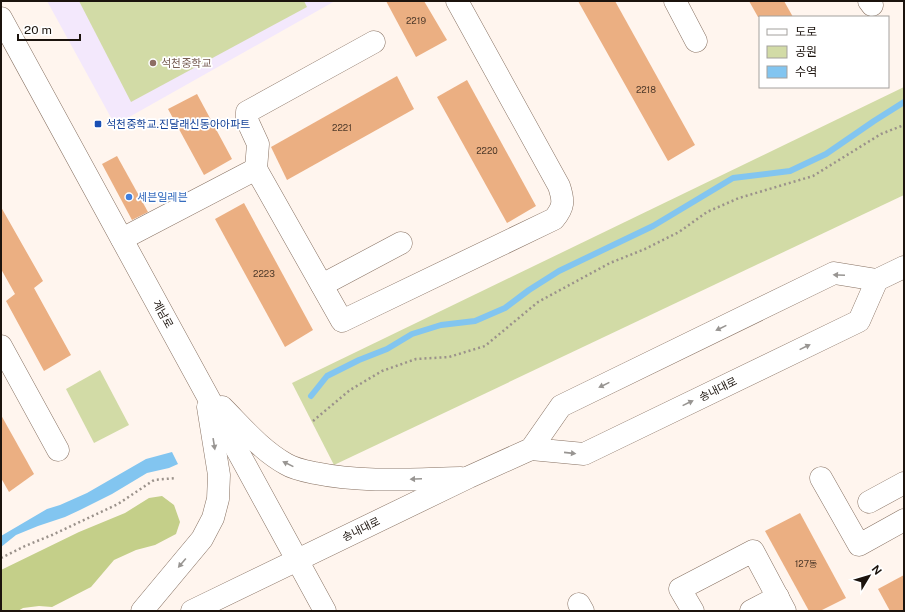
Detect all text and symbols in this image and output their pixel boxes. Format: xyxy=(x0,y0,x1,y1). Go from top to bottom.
house number: 2219 xyxy=(406,15,426,26)
scale bar xyxy=(18,16,80,42)
legend xyxy=(759,16,889,88)
text: 20 m xyxy=(24,23,52,37)
text: 도로 xyxy=(795,25,817,39)
text: 공원 xyxy=(795,45,817,59)
place label: 석천중학교 xyxy=(161,57,212,69)
marker: 석천중학교 xyxy=(148,58,158,68)
text: 수역 xyxy=(795,65,817,79)
house number: 2218 xyxy=(636,84,656,95)
place label: 석천중학교.진달래신동아아파트 xyxy=(106,118,250,130)
marker: 석천중학교.진달래신동아아파트 xyxy=(93,119,103,129)
house number: 2221 xyxy=(332,122,352,133)
house number: 2220 xyxy=(476,145,498,156)
place label: 세븐일레븐 xyxy=(137,191,188,203)
marker: 세븐일레븐 xyxy=(124,192,134,202)
house number: 2223 xyxy=(253,268,275,279)
one-way arrow xyxy=(833,271,845,278)
street label: 계남로 xyxy=(150,298,176,330)
one-way arrow xyxy=(716,325,727,331)
one-way arrow xyxy=(799,344,811,350)
street label: 송내대로 xyxy=(697,375,739,403)
one-way arrow xyxy=(599,382,610,388)
one-way arrow xyxy=(682,400,694,407)
one-way arrow xyxy=(211,438,217,450)
one-way arrow xyxy=(564,449,576,456)
one-way arrow xyxy=(282,461,293,467)
one-way arrow xyxy=(409,476,422,482)
street label: 송내대로 xyxy=(340,515,382,543)
north arrow xyxy=(849,556,889,596)
one-way arrow xyxy=(177,558,186,569)
house number: 127동 xyxy=(795,558,817,569)
text: N xyxy=(870,563,884,577)

